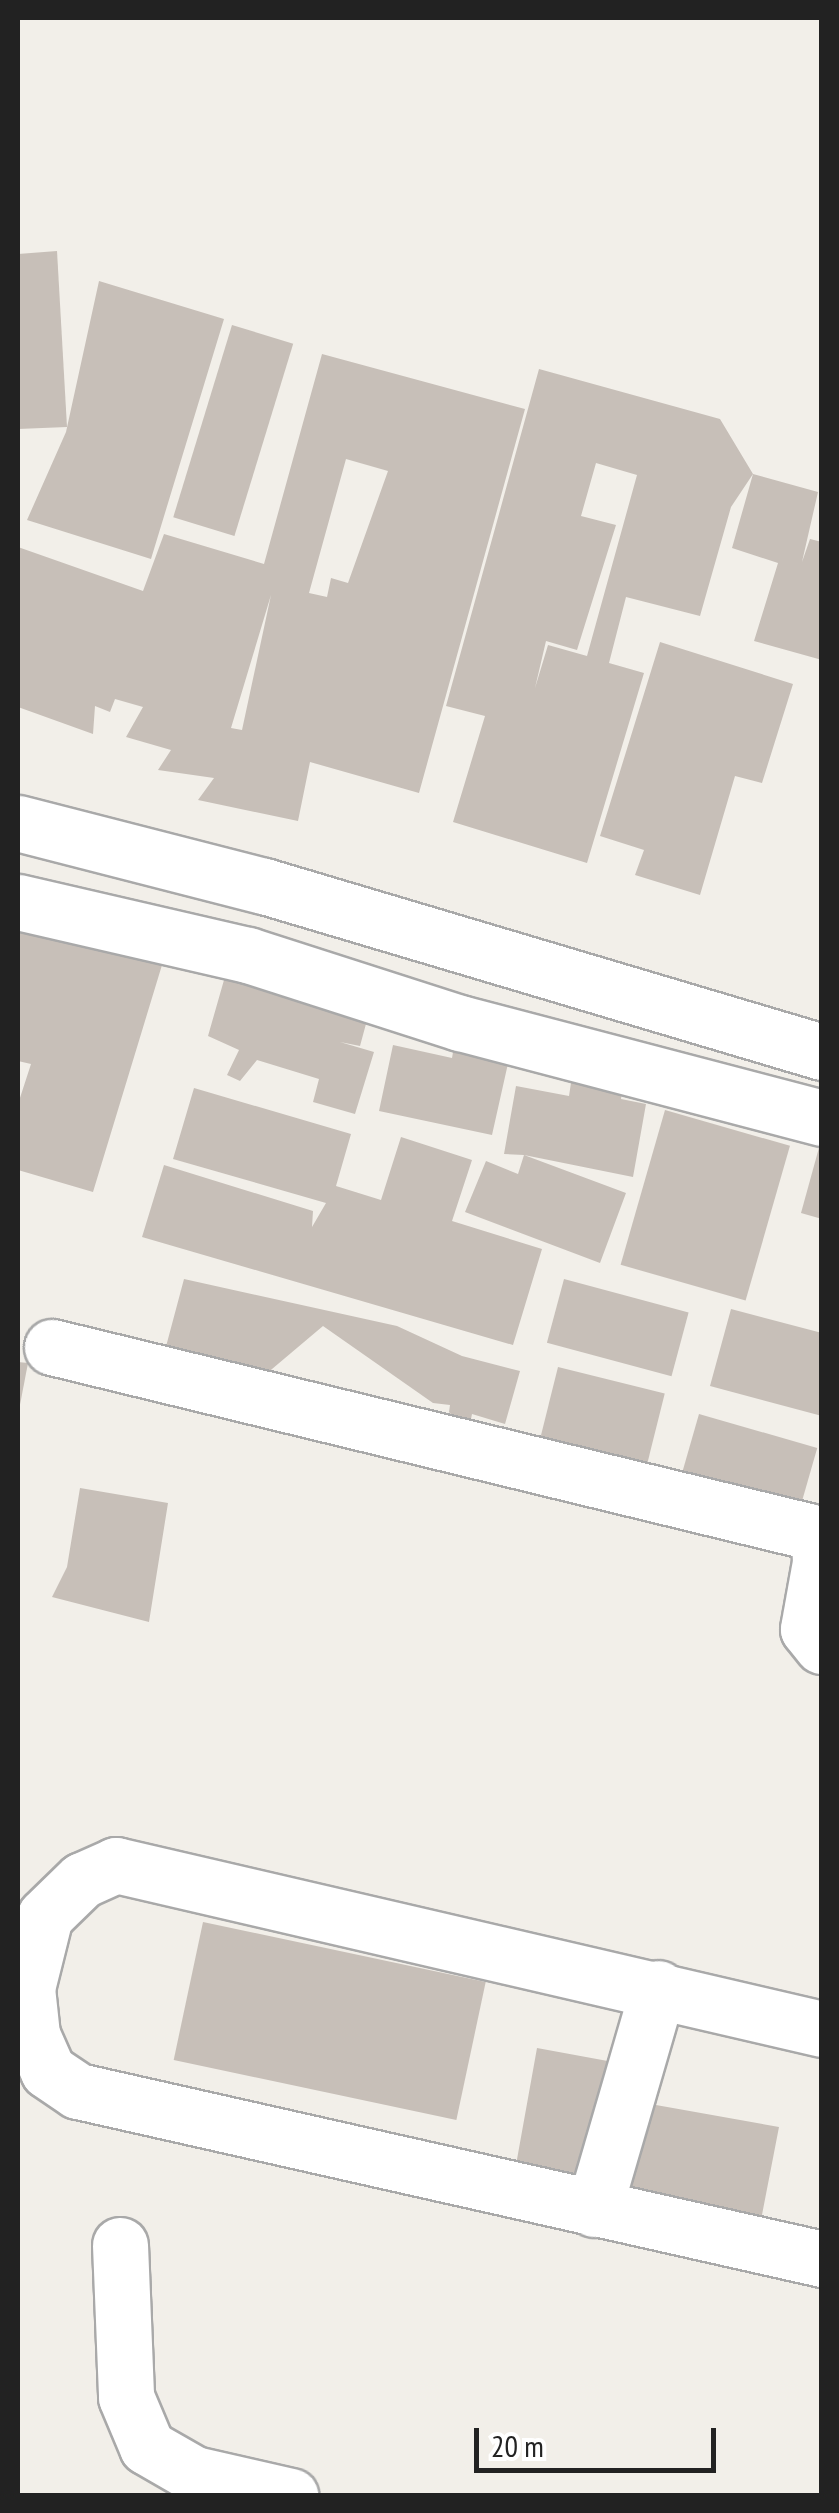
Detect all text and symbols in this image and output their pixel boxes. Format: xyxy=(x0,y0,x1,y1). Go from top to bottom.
scale bar xyxy=(479,2408,722,2470)
text: 20 m xyxy=(491,2426,544,2465)

